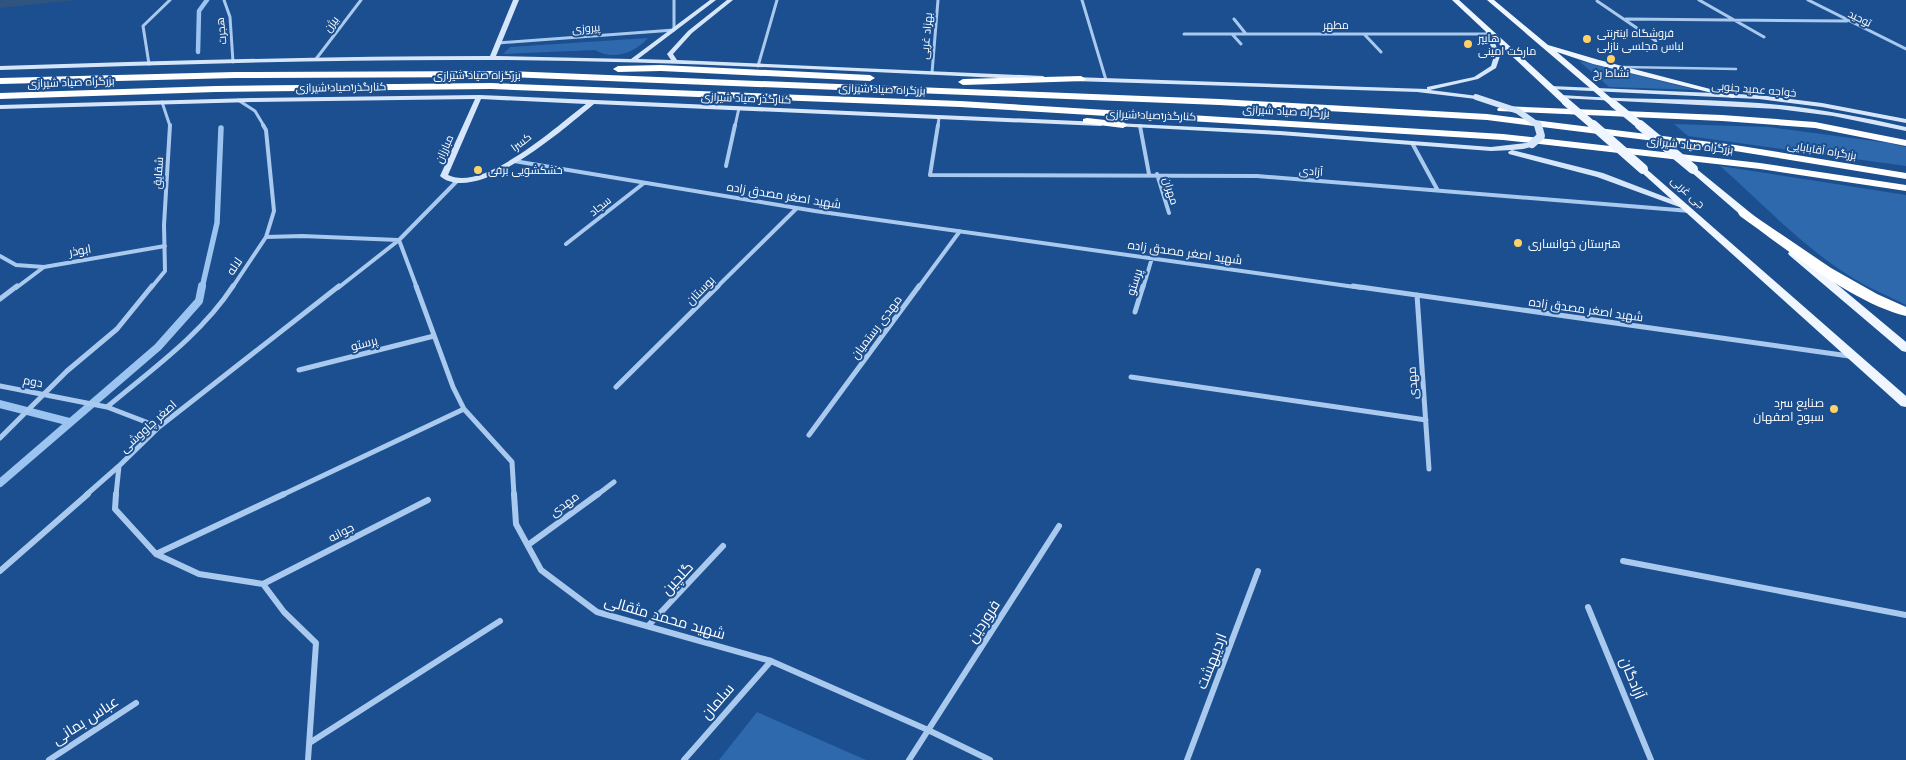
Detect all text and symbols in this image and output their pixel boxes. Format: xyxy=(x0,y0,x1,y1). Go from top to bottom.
street label: توحید xyxy=(1845,5,1875,31)
street label: بیژن xyxy=(320,12,342,36)
street label: بهزاد غربی xyxy=(916,12,936,60)
street label: هجرت xyxy=(212,17,230,45)
street label: مطهر xyxy=(1322,17,1349,33)
street label: پیروزی xyxy=(571,19,601,37)
place label: فروشگاه اینترنتی لباس مجلسی نازلی xyxy=(1597,25,1684,54)
place label: هایپر مارکت امینی xyxy=(1477,30,1536,59)
marker: فروشگاه اینترنتی لباس مجلسی نازلی xyxy=(1581,33,1593,45)
marker: هایپر مارکت امینی xyxy=(1462,38,1474,50)
marker: نشاط رخ xyxy=(1605,53,1617,65)
place label: نشاط رخ xyxy=(1593,65,1629,81)
street label: بزرگراه صیاد شیرازی xyxy=(433,67,521,83)
street label: بزرگراه صیاد شیرازی xyxy=(27,72,115,92)
street label: خواجه عمید جنوبی xyxy=(1711,77,1797,101)
street label: کنارگذر صیاد شیرازی xyxy=(296,78,386,96)
street label: بزرگراه صیاد شیرازی xyxy=(838,79,926,99)
street label: کنارگذر صیاد شیرازی xyxy=(701,88,792,108)
street label: بزرگراه صیاد شیرازی xyxy=(1242,101,1330,121)
street label: کنارگذر صیاد شیرازی xyxy=(1106,105,1197,125)
street label: کسرا xyxy=(507,129,535,155)
street label: مبارزان xyxy=(431,132,457,166)
street label: بزرگراه صیاد شیرازی xyxy=(1646,132,1734,158)
street label: بزرگراه آقابابایی xyxy=(1786,137,1858,163)
street label: شقایق xyxy=(149,156,167,190)
place label: خشکشویی برفی xyxy=(488,162,563,178)
street label: آزادی xyxy=(1298,162,1324,180)
marker: خشکشویی برفی xyxy=(472,164,484,176)
street label: جی غربی xyxy=(1667,172,1709,212)
street label: مهران xyxy=(1159,175,1183,207)
street label: شهید اصغر مصدق زاده xyxy=(726,178,842,212)
street label: سجاد xyxy=(586,192,614,220)
place label: هنرستان خوانساری xyxy=(1528,235,1621,252)
street label: شهید اصغر مصدق زاده xyxy=(1127,236,1243,268)
marker: هنرستان خوانساری xyxy=(1512,237,1524,249)
street label: ابوذر xyxy=(67,240,92,260)
street label: لاله xyxy=(222,254,246,278)
street label: پرستو xyxy=(1122,266,1147,298)
street label: بوستان xyxy=(682,272,718,308)
street label: مهدی رستمیان xyxy=(846,292,906,362)
street label: شهید اصغر مصدق زاده xyxy=(1528,293,1644,325)
street label: پرستو xyxy=(349,331,380,356)
street label: مهدی xyxy=(1402,366,1422,400)
street label: دوم xyxy=(22,371,44,391)
place label: صنایع سرد سبوح اصفهان xyxy=(1753,394,1824,425)
street label: اصغر چاووشی xyxy=(116,396,181,457)
marker: صنایع سرد سبوح اصفهان xyxy=(1828,403,1840,415)
street label: مهدی xyxy=(546,487,582,521)
street label: جوانه xyxy=(325,518,357,546)
street label: گلچین xyxy=(656,557,698,599)
street label: شهید محمد مثقالی xyxy=(602,590,728,644)
street label: فروردین xyxy=(961,595,1005,647)
street label: اردیبهشت xyxy=(1191,630,1231,692)
street label: آزادگان xyxy=(1615,654,1651,702)
street label: سلمان xyxy=(695,678,739,724)
street label: عباس بمانی xyxy=(48,691,122,749)

